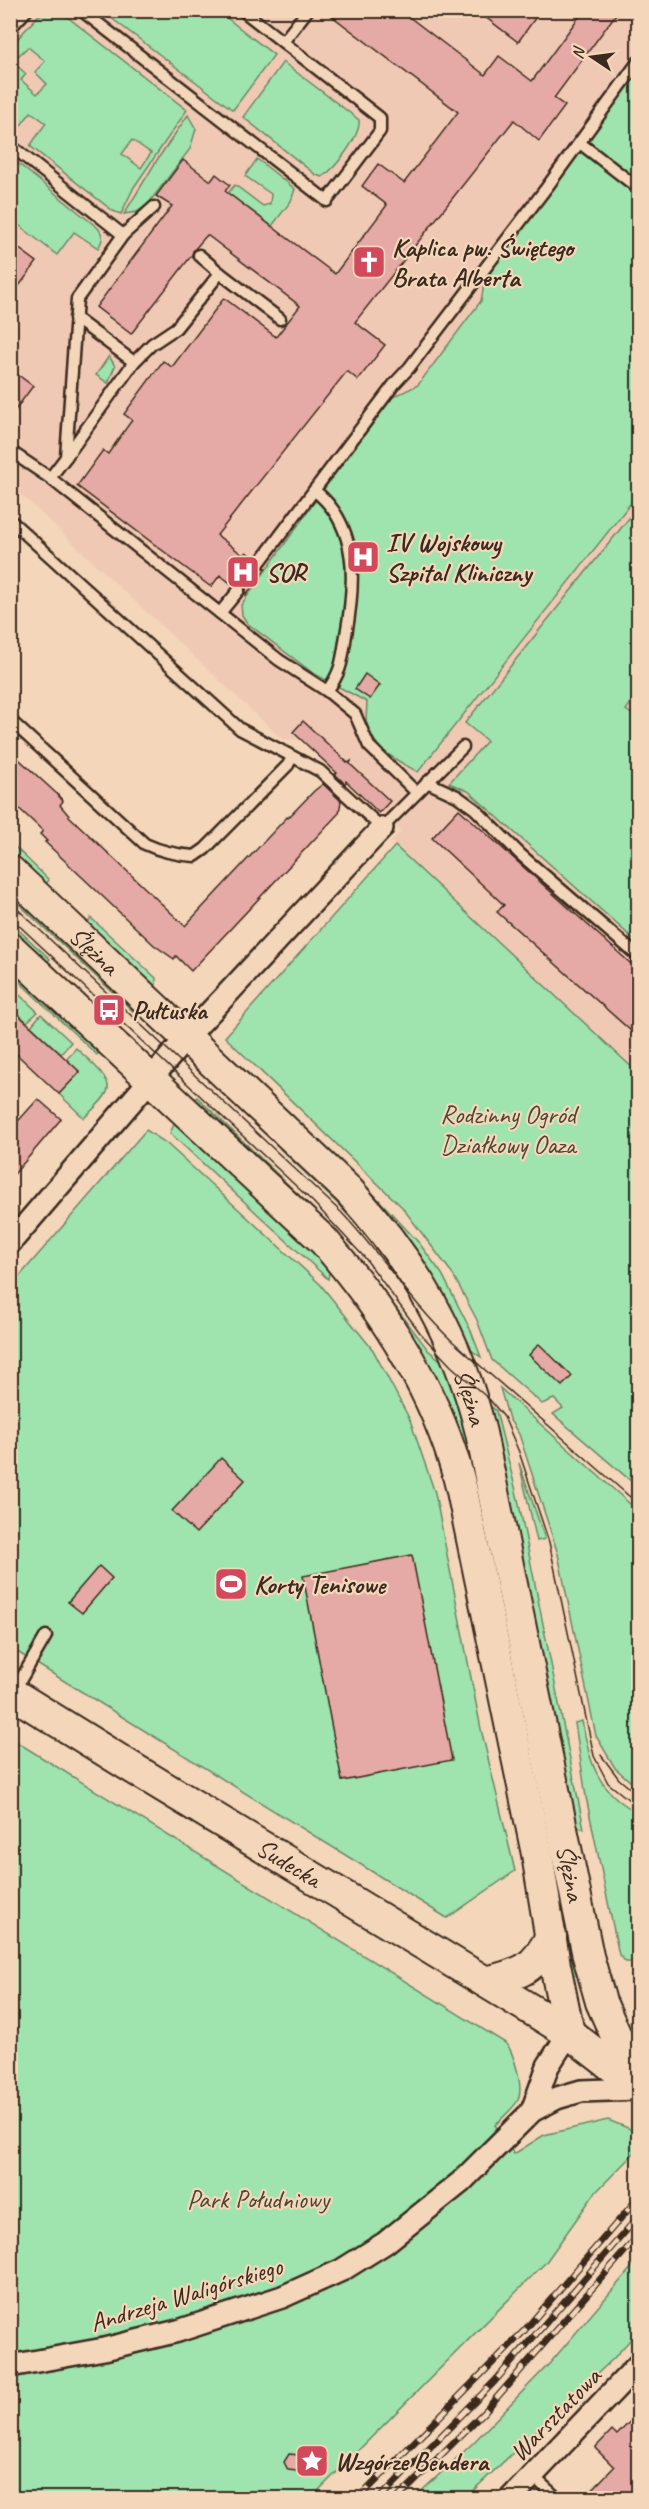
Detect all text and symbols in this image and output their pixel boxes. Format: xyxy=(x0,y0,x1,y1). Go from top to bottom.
north arrow xyxy=(562,27,622,87)
text: N xyxy=(568,44,590,61)
place label: Kaplica pw. Świętego Brata Alberta xyxy=(392,231,576,294)
church icon: Kaplica pw. Świętego Brata Alberta xyxy=(351,244,387,280)
place label: IV Wojskowy Szpital Kliniczny xyxy=(386,526,534,589)
hospital icon: IV Wojskowy Szpital Kliniczny xyxy=(345,539,381,575)
hospital icon: SOR xyxy=(225,554,261,590)
place label: SOR xyxy=(266,556,308,589)
street label: Ślężna xyxy=(62,920,127,984)
bus stop icon: Pułtuska xyxy=(91,992,127,1028)
place label: Pułtuska xyxy=(132,994,209,1027)
park label: Rodzinny Ogród Działkowy Oaza xyxy=(440,1098,580,1161)
street label: Ślężna xyxy=(446,1365,495,1430)
sports icon: Korty Tenisowe xyxy=(213,1566,249,1602)
place label: Korty Tenisowe xyxy=(254,1568,387,1601)
street label: Sudecka xyxy=(250,1831,329,1897)
street label: Ślężna xyxy=(549,1842,593,1906)
park label: Park Południowy xyxy=(187,2183,331,2216)
street label: Andrzeja Waligórskiego xyxy=(86,2249,288,2339)
street label: Warsztatowa xyxy=(502,2359,609,2468)
place icon: Wzgórze Bendera xyxy=(294,2443,330,2479)
place label: Wzgórze Bendera xyxy=(335,2445,491,2478)

